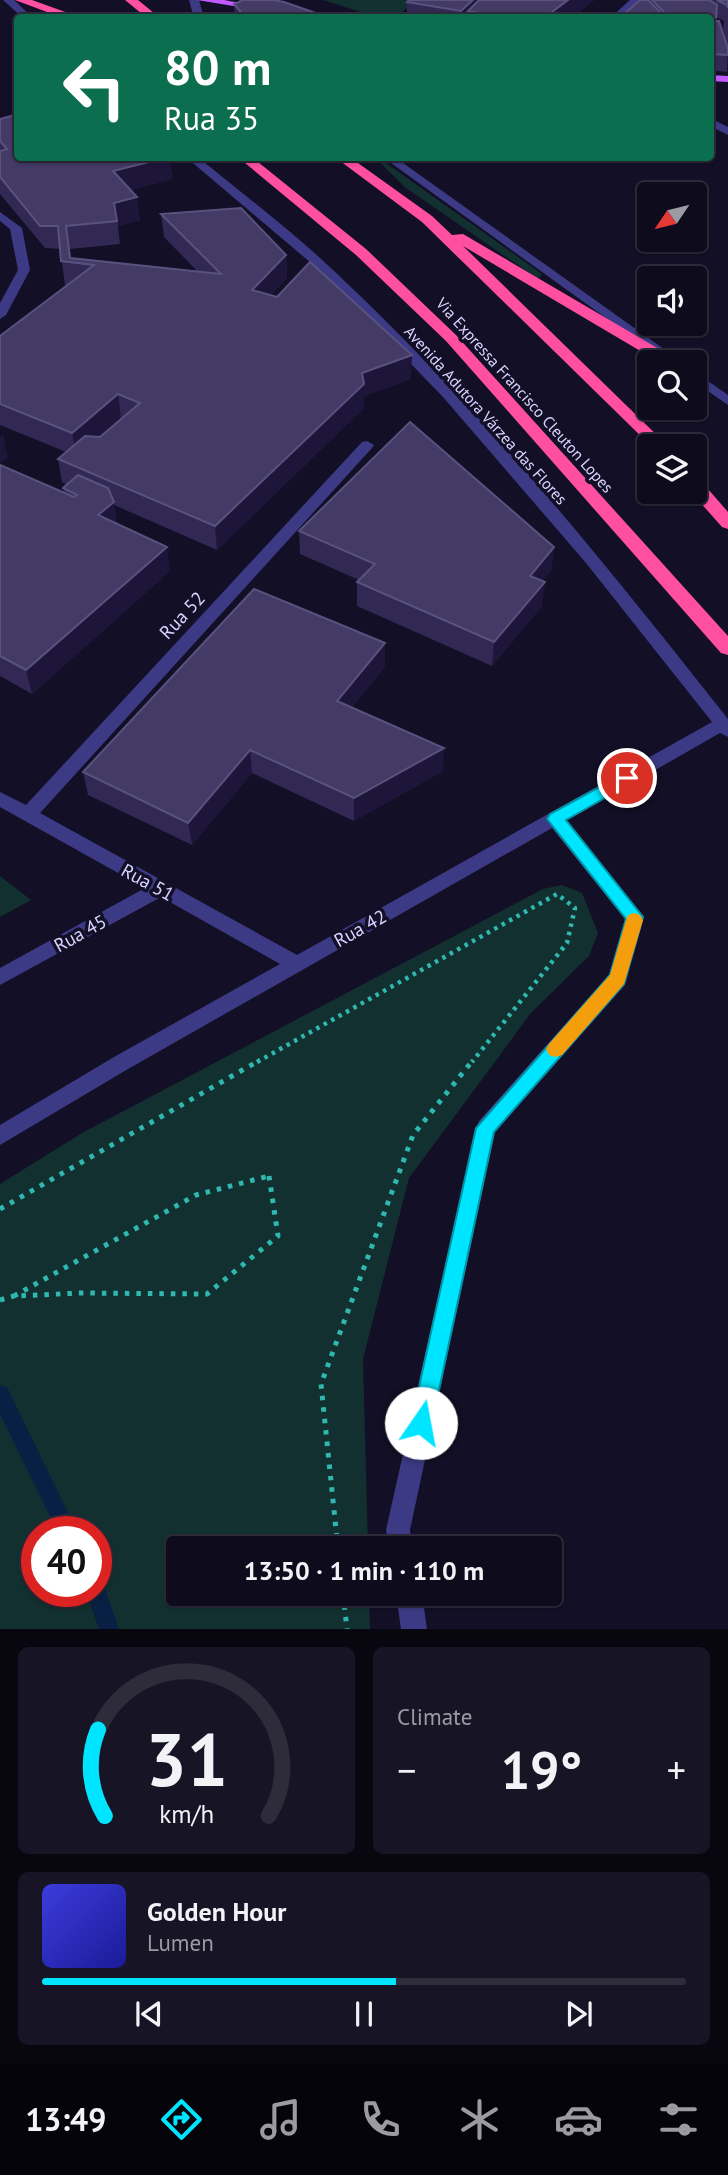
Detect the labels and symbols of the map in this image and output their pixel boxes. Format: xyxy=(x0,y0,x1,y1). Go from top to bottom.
north arrow xyxy=(637,182,707,252)
street label: Via Expressa Francisco Cleuton Lopes xyxy=(431,293,618,497)
street label: Avenida Adutora Várzea das Flores xyxy=(400,321,572,509)
street label: Rua 52 xyxy=(154,586,210,644)
pin xyxy=(597,748,657,808)
street label: Rua 51 xyxy=(117,858,179,906)
street label: Rua 42 xyxy=(329,904,391,952)
street label: Rua 45 xyxy=(49,909,111,957)
position arrow xyxy=(384,1386,458,1460)
speed limit sign: 40 xyxy=(21,1516,112,1607)

